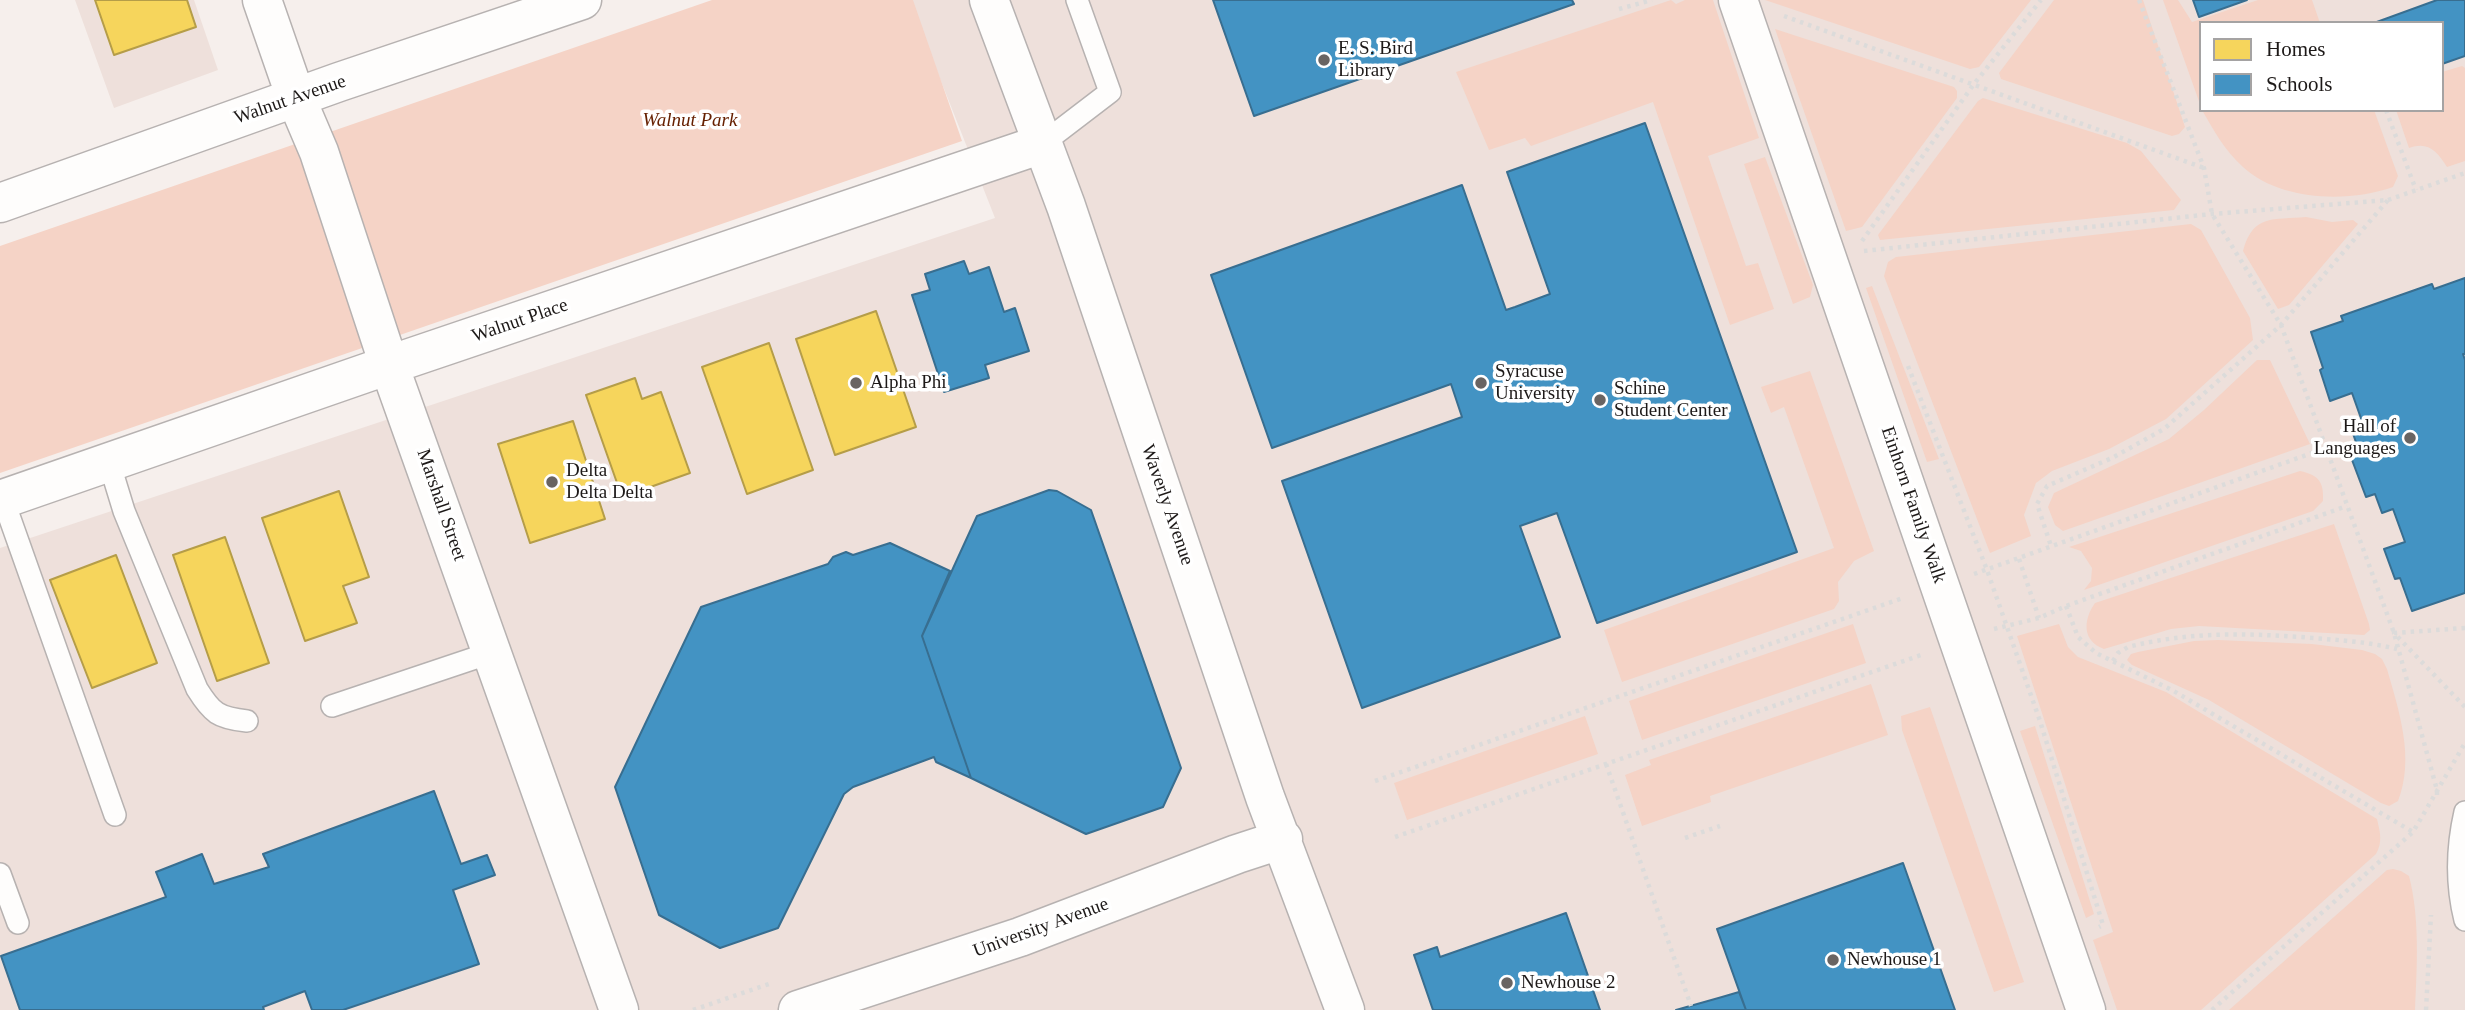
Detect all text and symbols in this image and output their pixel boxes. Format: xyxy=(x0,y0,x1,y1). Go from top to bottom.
legend xyxy=(2199,21,2444,112)
text: Homes xyxy=(2266,37,2326,61)
place label: E. S. Bird Library xyxy=(1338,38,1413,82)
marker: E. S. Bird Library xyxy=(1316,52,1332,68)
street label: Walnut Avenue xyxy=(231,70,349,130)
text: Schools xyxy=(2266,72,2333,96)
park label: Walnut Park xyxy=(643,110,737,132)
street label: Walnut Place xyxy=(469,294,571,348)
place label: Syracuse University xyxy=(1495,361,1575,405)
place label: Alpha Phi xyxy=(870,372,947,394)
marker: Alpha Phi xyxy=(848,375,864,391)
marker: Syracuse University xyxy=(1473,375,1489,391)
place label: Schine Student Center xyxy=(1614,378,1727,422)
marker: Schine Student Center xyxy=(1592,392,1608,408)
place label: Hall of Languages xyxy=(2314,416,2396,460)
street label: Einhorn Family Walk xyxy=(1875,424,1951,586)
marker: Hall of Languages xyxy=(2402,430,2418,446)
street label: Waverly Avenue xyxy=(1136,442,1198,568)
street label: Marshall Street xyxy=(411,446,471,564)
place label: Delta Delta Delta xyxy=(566,460,653,504)
marker: Delta Delta Delta xyxy=(544,474,560,490)
street label: University Avenue xyxy=(970,893,1112,963)
place label: Newhouse 1 xyxy=(1847,949,1941,971)
marker: Newhouse 1 xyxy=(1825,952,1841,968)
place label: Newhouse 2 xyxy=(1521,972,1615,994)
marker: Newhouse 2 xyxy=(1499,975,1515,991)

